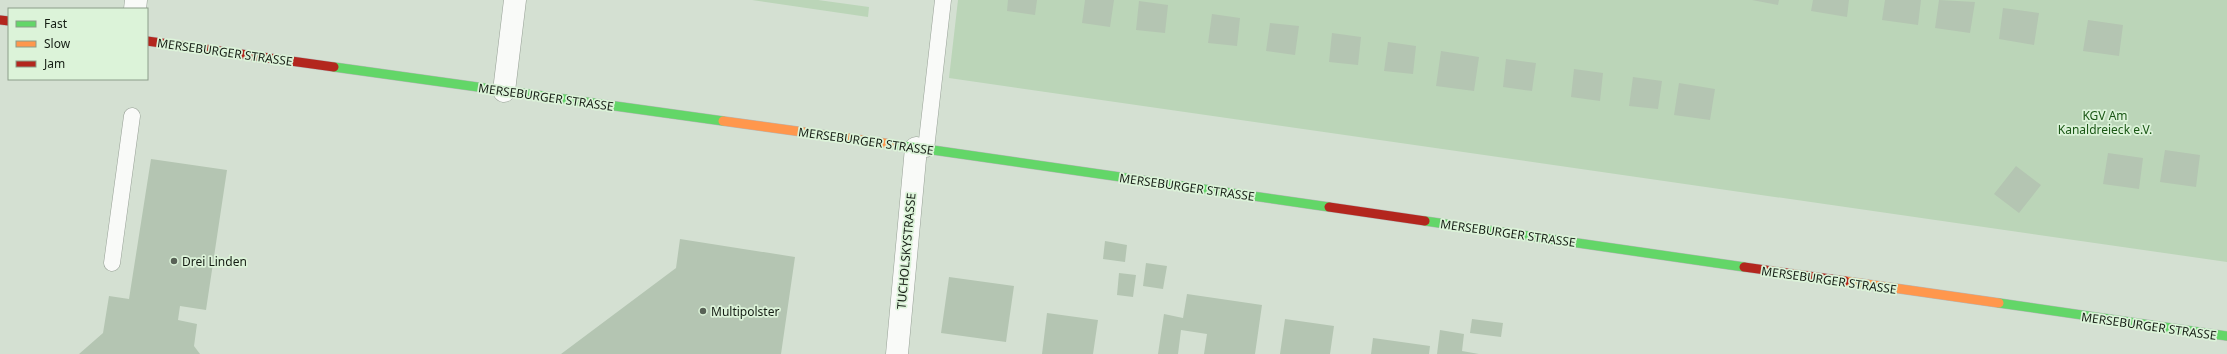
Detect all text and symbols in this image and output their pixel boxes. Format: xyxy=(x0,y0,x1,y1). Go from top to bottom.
legend xyxy=(8,8,148,80)
text: Fast xyxy=(44,15,68,32)
street label: MERSEBURGER STRASSE xyxy=(156,34,294,70)
text: Slow xyxy=(44,35,71,52)
text: Jam xyxy=(43,55,65,72)
street label: MERSEBURGER STRASSE xyxy=(477,79,615,115)
park label: KGV Am Kanaldreieck e.V. xyxy=(2058,107,2152,138)
street label: MERSEBURGER STRASSE xyxy=(797,123,935,159)
street label: MERSEBURGER STRASSE xyxy=(1118,169,1256,205)
street label: TUCHOLSKYSTRASSE xyxy=(892,192,920,310)
street label: MERSEBURGER STRASSE xyxy=(1439,215,1577,251)
place label: Drei Linden xyxy=(182,253,247,270)
marker: Drei Linden xyxy=(169,256,179,266)
street label: MERSEBURGER STRASSE xyxy=(1760,262,1898,298)
place label: Multipolster xyxy=(711,303,779,320)
marker: Multipolster xyxy=(698,306,708,316)
street label: MERSEBURGER STRASSE xyxy=(2080,308,2218,344)

